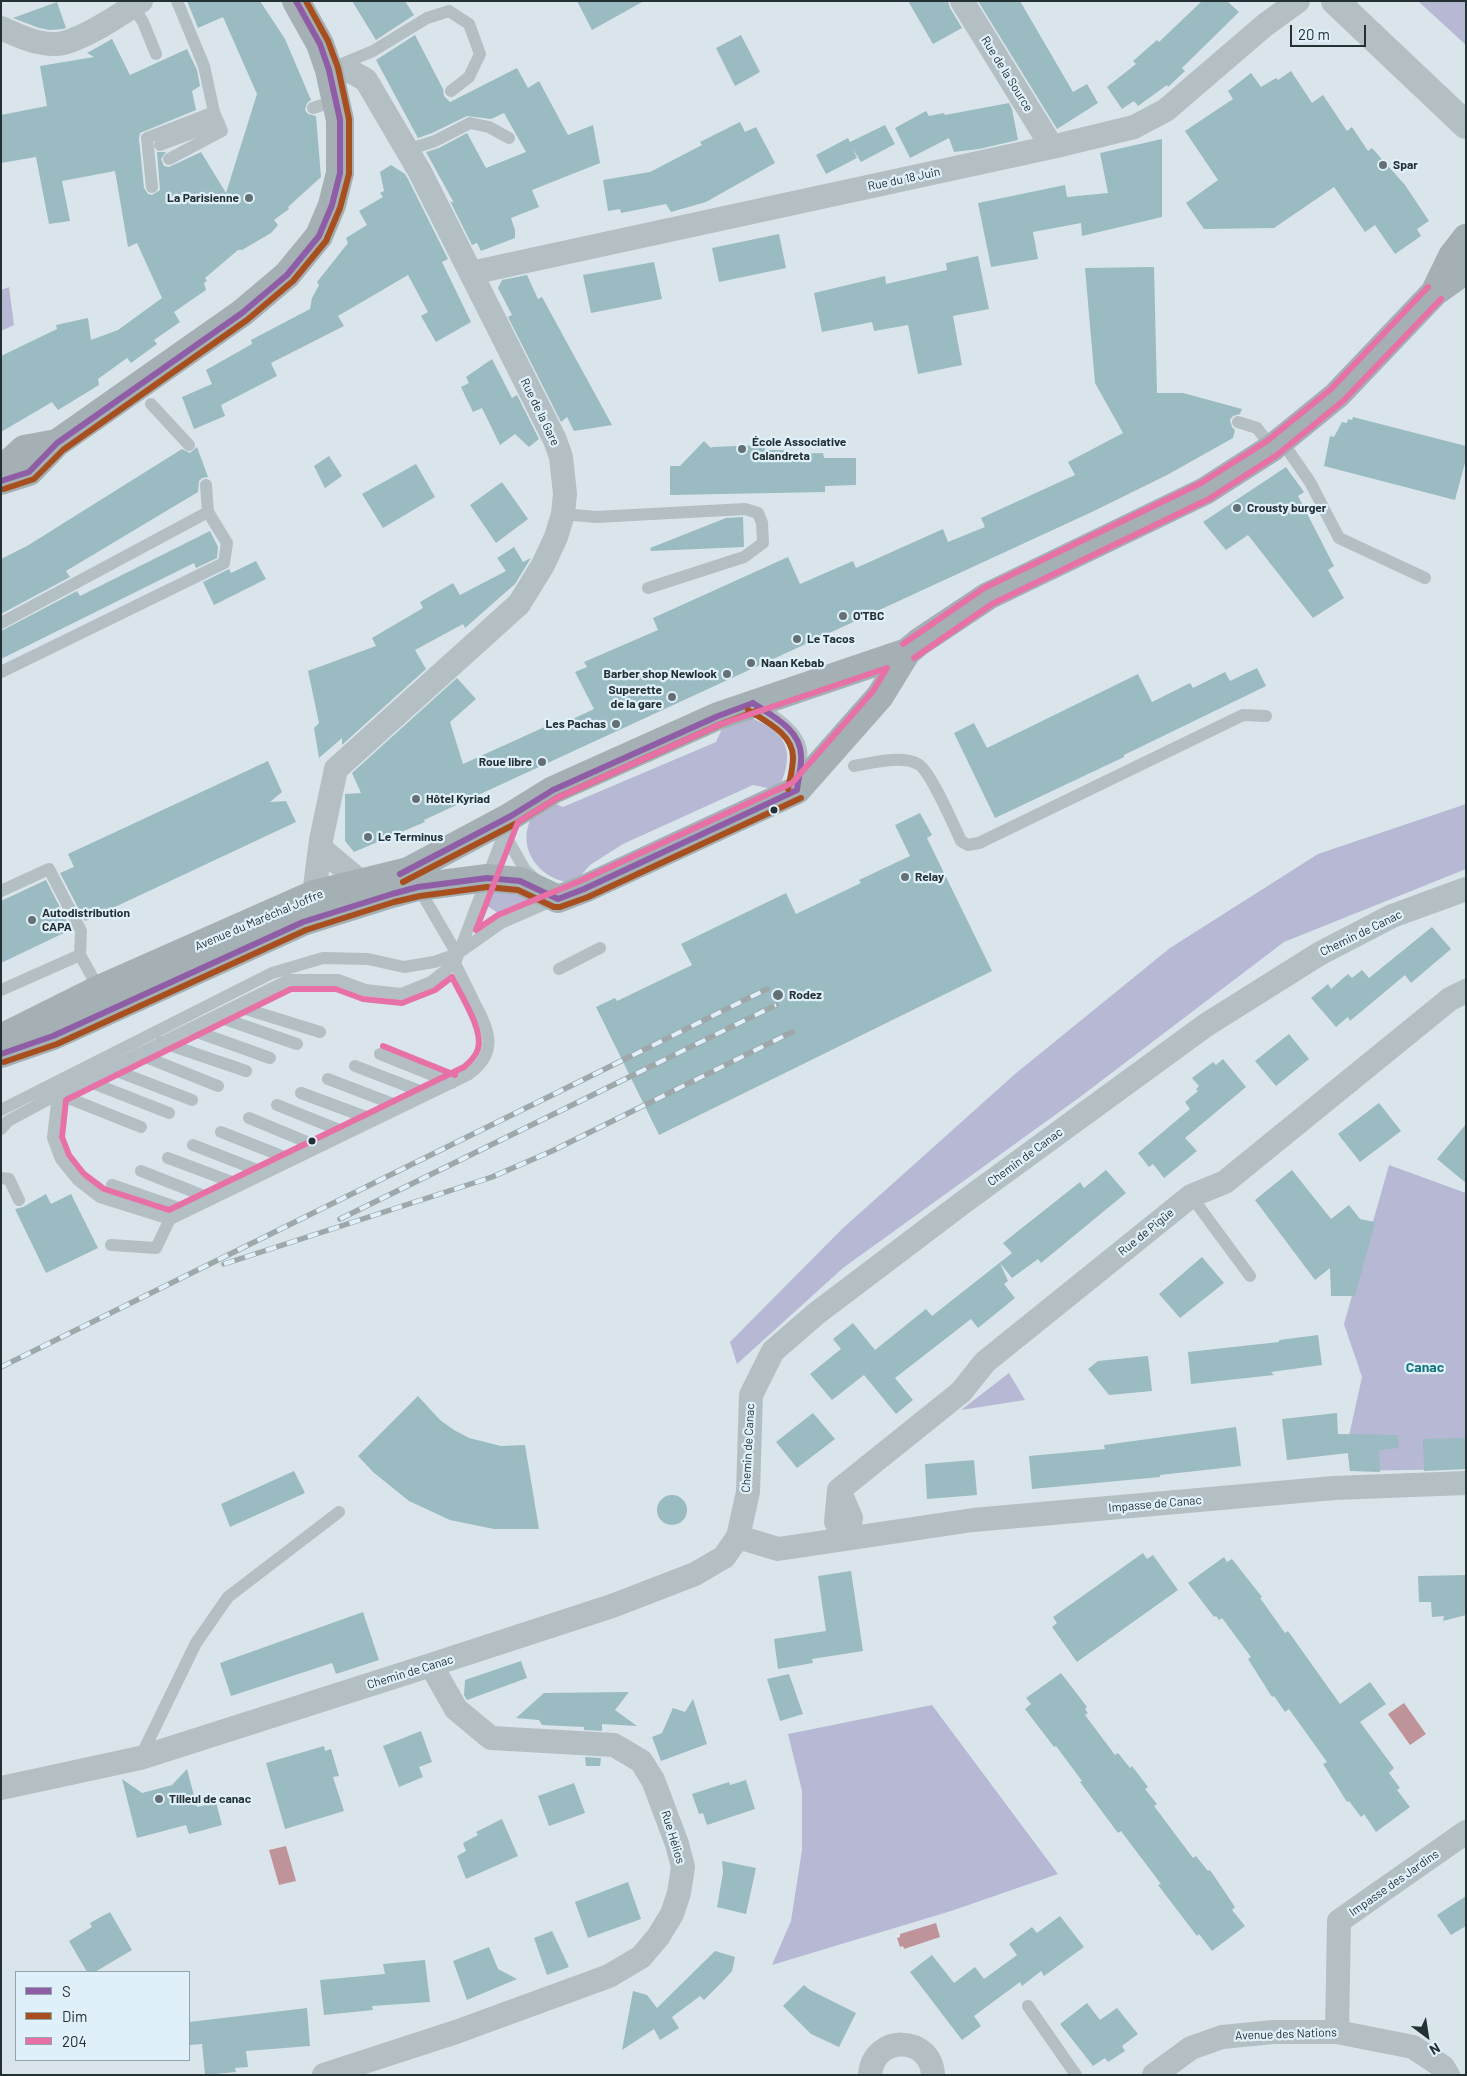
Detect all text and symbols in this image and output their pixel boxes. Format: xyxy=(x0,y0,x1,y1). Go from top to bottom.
scale bar xyxy=(1292,15,1368,47)
text: 20 m xyxy=(1298,25,1330,43)
street label: Rue de la Source xyxy=(978,34,1036,114)
place label: Spar xyxy=(1393,158,1418,172)
marker: Spar xyxy=(1377,159,1389,171)
street label: Rue du 18 Juin xyxy=(866,164,942,194)
place label: La Parisienne xyxy=(167,191,239,205)
marker: La Parisienne xyxy=(243,192,255,204)
street label: Rue de la Gare xyxy=(517,376,563,448)
place label: École Associative Calandreta xyxy=(752,435,846,463)
marker: École Associative Calandreta xyxy=(736,443,748,455)
place label: Crousty burger xyxy=(1247,501,1326,515)
marker: Crousty burger xyxy=(1231,502,1243,514)
place label: O'TBC xyxy=(853,609,884,623)
marker: O'TBC xyxy=(837,610,849,622)
place label: Le Tacos xyxy=(807,632,855,646)
marker: Le Tacos xyxy=(791,633,803,645)
place label: Naan Kebab xyxy=(761,656,824,670)
marker: Naan Kebab xyxy=(745,657,757,669)
place label: Barber shop Newlook xyxy=(604,667,717,681)
marker: Barber shop Newlook xyxy=(721,668,733,680)
place label: Superette de la gare xyxy=(609,683,662,711)
marker: Superette de la gare xyxy=(666,691,678,703)
place label: Les Pachas xyxy=(545,717,606,731)
marker: Les Pachas xyxy=(610,718,622,730)
place label: Roue libre xyxy=(479,755,532,769)
marker: Roue libre xyxy=(536,756,548,768)
place label: Hôtel Kyriad xyxy=(426,792,490,806)
marker: Hôtel Kyriad xyxy=(410,793,422,805)
unlabelled marker xyxy=(769,805,779,815)
place label: Le Terminus xyxy=(378,830,443,844)
marker: Le Terminus xyxy=(362,831,374,843)
place label: Relay xyxy=(915,870,944,884)
marker: Relay xyxy=(899,871,911,883)
street label: Avenue du Maréchal Joffre xyxy=(193,886,325,954)
place label: Autodistribution CAPA xyxy=(42,906,130,934)
street label: Chemin de Canac xyxy=(1318,907,1404,959)
marker: Autodistribution CAPA xyxy=(26,914,38,926)
marker: Rodez xyxy=(771,988,785,1002)
place label: Rodez xyxy=(789,988,822,1002)
street label: Chemin de Canac xyxy=(985,1125,1065,1189)
unlabelled marker xyxy=(307,1136,317,1146)
street label: Rue de Pigüe xyxy=(1115,1205,1177,1259)
district label: Canac xyxy=(1406,1359,1444,1375)
street label: Chemin de Canac xyxy=(738,1403,758,1493)
street label: Impasse de Canac xyxy=(1108,1493,1202,1515)
street label: Chemin de Canac xyxy=(365,1652,455,1692)
place label: Tilleul de canac xyxy=(169,1792,251,1806)
marker: Tilleul de canac xyxy=(153,1793,165,1805)
street label: Rue Hélios xyxy=(658,1809,688,1865)
street label: Impasse des Jardins xyxy=(1346,1847,1442,1919)
legend xyxy=(15,1971,190,2061)
text: S xyxy=(62,1982,71,2000)
text: Dim xyxy=(62,2007,88,2025)
north arrow xyxy=(1402,2011,1452,2061)
street label: Avenue des Nations xyxy=(1235,2025,1337,2043)
text: 204 xyxy=(62,2032,87,2050)
text: N xyxy=(1427,2040,1443,2059)

